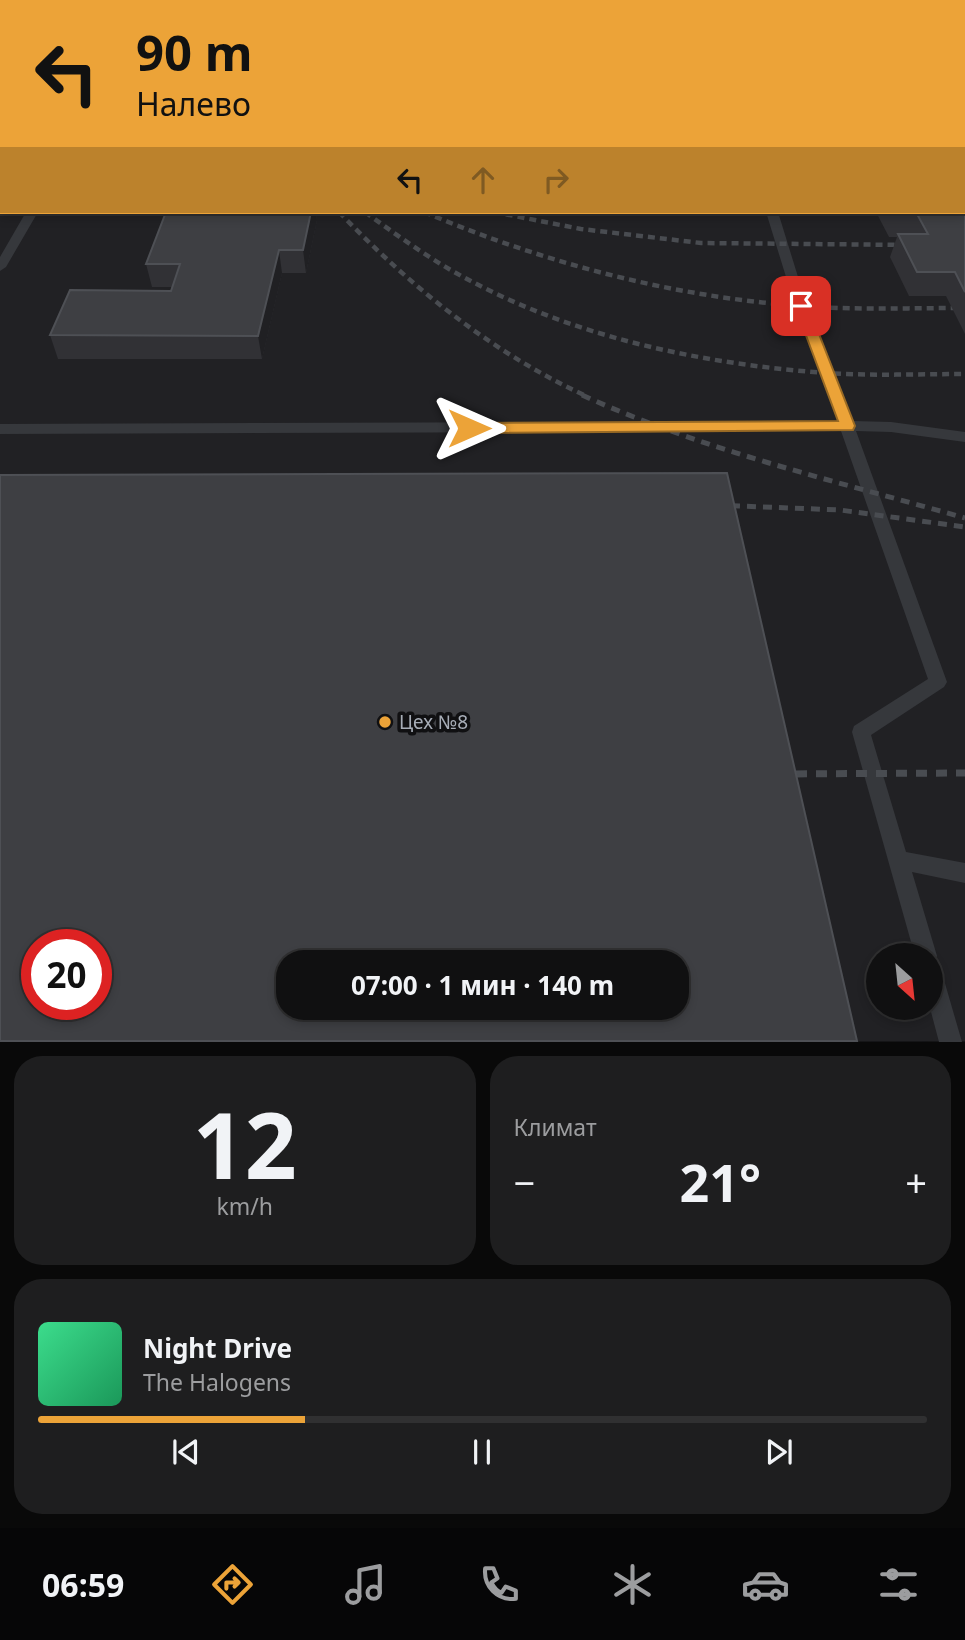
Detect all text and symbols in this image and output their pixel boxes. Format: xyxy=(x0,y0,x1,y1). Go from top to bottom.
text: 90 m xyxy=(136,19,253,85)
icon: left xyxy=(21,28,112,119)
text: Налево xyxy=(136,82,251,125)
icon: left xyxy=(391,161,429,199)
icon: ahead xyxy=(464,161,502,199)
icon: right xyxy=(537,161,575,199)
pin xyxy=(771,276,831,336)
icon: arrive xyxy=(782,287,820,325)
position arrow xyxy=(432,391,506,465)
place label: Цех №8 xyxy=(399,709,468,735)
marker: Цех №8 xyxy=(377,714,393,730)
speed limit sign: 20 xyxy=(21,929,112,1020)
north arrow xyxy=(866,943,943,1020)
map controls xyxy=(866,943,943,1020)
text: 07:00 · 1 мин · 140 m xyxy=(351,967,614,1003)
text: 12 xyxy=(193,1082,297,1206)
text: Климат xyxy=(514,1111,597,1143)
text: 21° xyxy=(679,1146,761,1217)
text: − xyxy=(514,1156,535,1208)
text: + xyxy=(905,1156,927,1208)
text: km/h xyxy=(216,1190,273,1222)
text: Night Drive xyxy=(143,1330,292,1366)
text: The Halogens xyxy=(143,1366,291,1398)
icon: previous xyxy=(167,1433,205,1471)
icon: pause xyxy=(463,1433,501,1471)
icon: next xyxy=(760,1433,798,1471)
icon: directions xyxy=(208,1560,257,1609)
icon: music xyxy=(341,1560,390,1609)
icon: phone xyxy=(475,1560,524,1609)
icon: climate xyxy=(608,1560,657,1609)
icon: car xyxy=(741,1560,790,1609)
icon: filters xyxy=(874,1560,923,1609)
text: 06:59 xyxy=(42,1563,124,1606)

